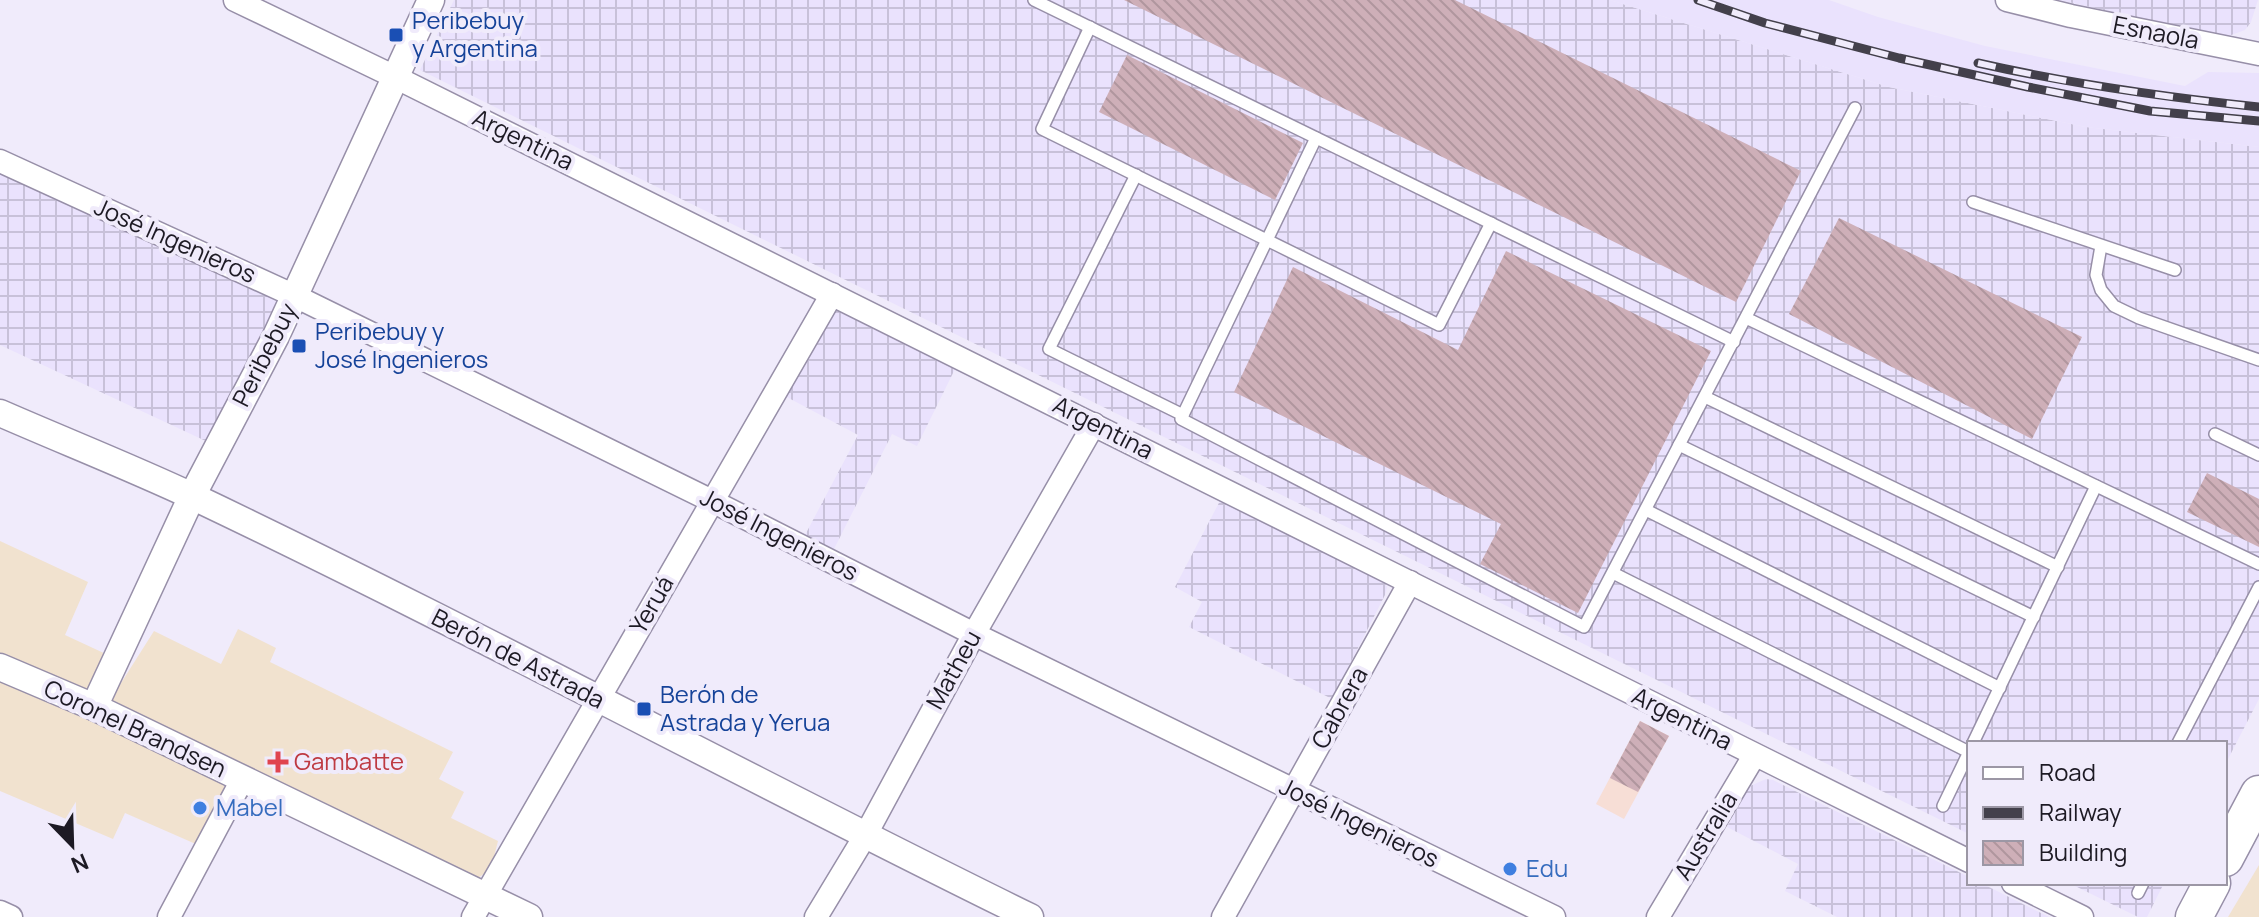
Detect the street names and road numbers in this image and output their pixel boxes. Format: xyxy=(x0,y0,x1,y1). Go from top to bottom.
street label: Esnaola xyxy=(2110,7,2202,56)
street label: Argentina xyxy=(468,100,580,177)
street label: José Ingenieros xyxy=(90,189,261,290)
street label: Peribebuy xyxy=(224,297,304,412)
street label: Argentina xyxy=(1048,387,1159,466)
street label: José Ingenieros xyxy=(695,480,864,588)
street label: Yeruá xyxy=(621,569,680,639)
street label: Berón de Astrada xyxy=(427,600,611,715)
street label: Matheu xyxy=(917,624,988,715)
street label: Cabrera xyxy=(1303,660,1375,754)
street label: Coronel Brandsen xyxy=(39,671,232,784)
street label: Argentina xyxy=(1627,678,1738,757)
street label: José Ingenieros xyxy=(1275,769,1445,874)
street label: Australia xyxy=(1665,785,1744,886)

